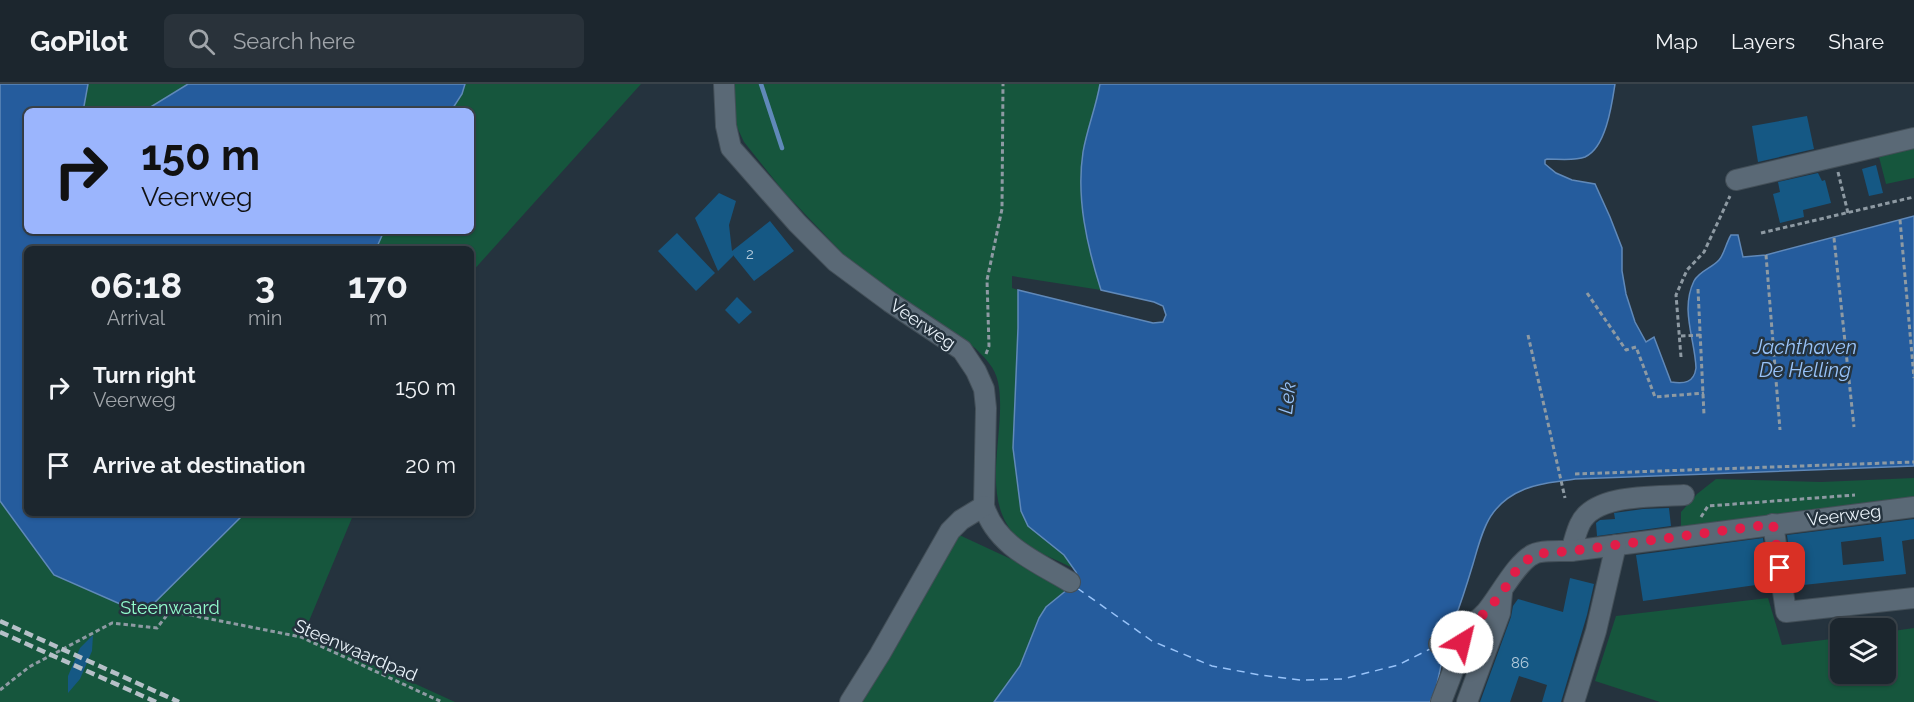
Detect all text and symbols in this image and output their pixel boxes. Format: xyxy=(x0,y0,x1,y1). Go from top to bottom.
search box xyxy=(164,14,584,68)
text: GoPilot xyxy=(30,25,128,58)
icon: search xyxy=(185,25,218,58)
text: Search here xyxy=(233,28,355,54)
text: Map xyxy=(1655,29,1698,54)
text: Layers xyxy=(1731,29,1795,54)
text: Share xyxy=(1828,29,1884,54)
text: 150 m xyxy=(141,131,260,180)
icon: right xyxy=(42,132,120,210)
text: Veerweg xyxy=(141,181,253,212)
house number: 2 xyxy=(746,245,754,263)
text: 06:18 xyxy=(90,264,182,306)
text: 3 xyxy=(255,264,275,306)
text: 170 xyxy=(348,264,408,306)
street label: Veerweg xyxy=(886,294,960,354)
text: Arrival xyxy=(107,306,165,330)
text: min xyxy=(248,306,282,330)
text: m xyxy=(369,306,387,330)
water label: Jachthaven De Helling xyxy=(1752,335,1857,382)
text: Turn right xyxy=(93,362,196,388)
icon: right xyxy=(42,371,75,404)
text: 150 m xyxy=(395,374,456,400)
water label: Lek xyxy=(1273,380,1301,415)
text: Veerweg xyxy=(93,388,176,412)
icon: arrive xyxy=(42,449,75,482)
text: Arrive at destination xyxy=(93,452,306,478)
text: 20 m xyxy=(405,452,456,478)
street label: Veerweg xyxy=(1806,500,1882,530)
pin xyxy=(1754,542,1805,593)
icon: arrive xyxy=(1763,551,1796,584)
park label: Steenwaard xyxy=(120,597,220,618)
position arrow xyxy=(1430,610,1494,674)
street label: Steenwaardpad xyxy=(291,615,421,685)
map controls xyxy=(1830,618,1896,684)
button: layers xyxy=(1830,618,1896,684)
house number: 86 xyxy=(1511,654,1529,672)

